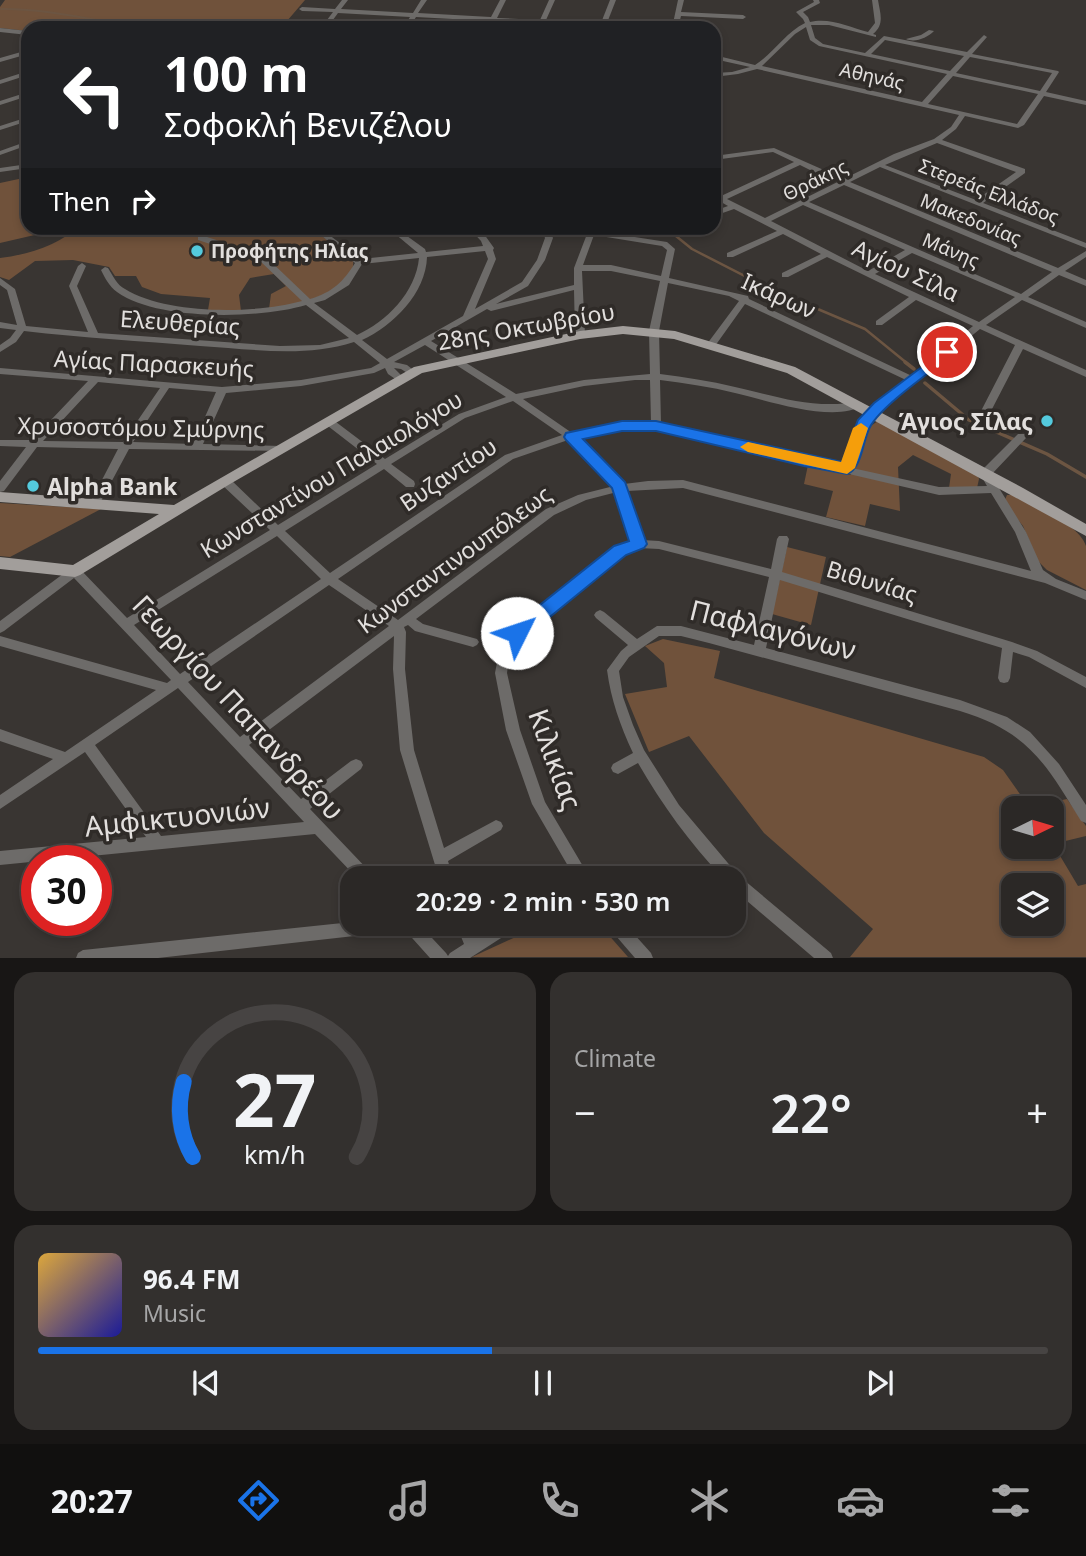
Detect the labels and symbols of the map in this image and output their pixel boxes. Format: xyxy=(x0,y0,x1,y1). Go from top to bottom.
street label: Αθηνάς xyxy=(837,56,907,96)
street label: Στερεάς Ελλάδος xyxy=(915,152,1063,230)
street label: Θράκης xyxy=(778,153,852,207)
street label: Μακεδονίας xyxy=(917,187,1025,251)
street label: Μάνης xyxy=(918,226,984,274)
street label: Αγίου Σίλα xyxy=(847,231,965,309)
place label: Προφήτης Ηλίας xyxy=(211,238,369,264)
marker: Προφήτης Ηλίας xyxy=(189,243,205,259)
street label: Ικάρων xyxy=(737,265,821,326)
street label: 28ης Οκτωβρίου xyxy=(435,295,617,357)
street label: Ελευθερίας xyxy=(119,302,241,342)
pin xyxy=(917,322,977,382)
street label: Αγίας Παρασκευής xyxy=(53,342,255,384)
street label: Κωνσταντίνου Παλαιολόγου xyxy=(194,383,468,565)
place label: Άγιος Σίλας xyxy=(899,405,1033,437)
street label: Χρυσοστόμου Σμύρνης xyxy=(17,409,265,445)
marker: Άγιος Σίλας xyxy=(1039,413,1055,429)
street label: Βυζαντίου xyxy=(393,430,503,518)
place label: Alpha Bank xyxy=(47,470,178,502)
marker: Alpha Bank xyxy=(25,478,41,494)
street label: Κωνσταντινουπόλεως xyxy=(350,478,558,640)
street label: Βιθυνίας xyxy=(823,552,921,610)
street label: Γεωργίου Παπανδρέου xyxy=(125,586,353,828)
street label: Παφλαγόνων xyxy=(686,590,860,668)
position arrow xyxy=(480,596,554,670)
street label: Κιλικίας xyxy=(520,703,592,815)
street label: Αμφικτυονιών xyxy=(83,787,271,845)
north arrow xyxy=(1001,796,1064,859)
speed limit sign: 30 xyxy=(21,845,112,936)

